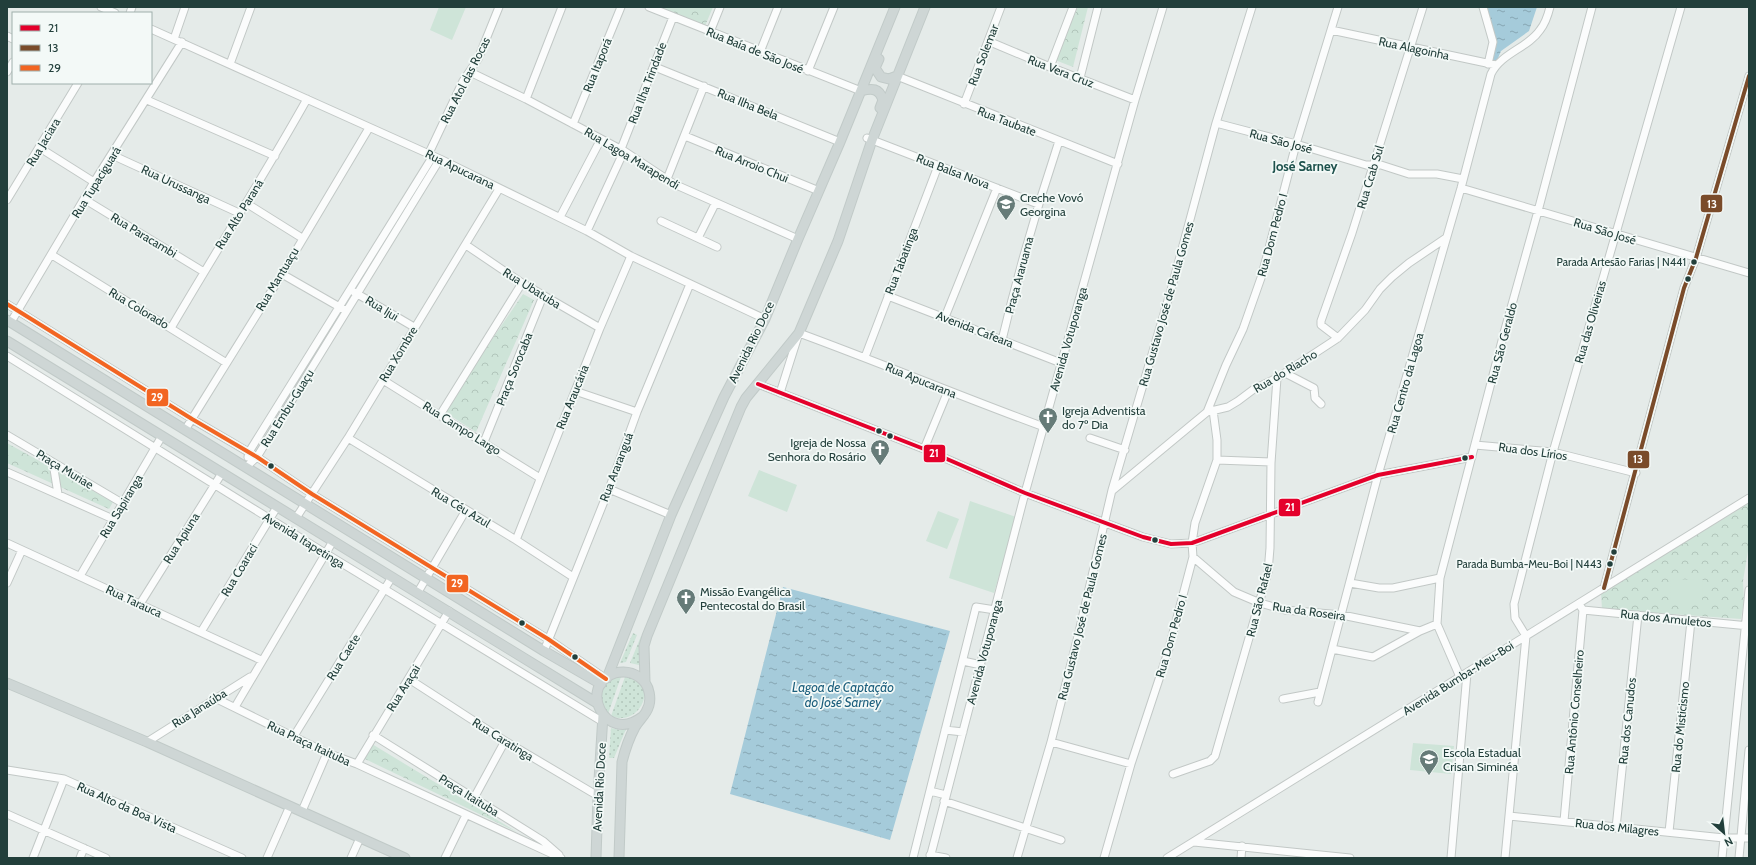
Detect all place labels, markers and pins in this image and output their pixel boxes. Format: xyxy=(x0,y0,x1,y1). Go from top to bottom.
place label: Creche Vovó Georgina xyxy=(1020,190,1084,219)
school or university icon: Creche Vovó Georgina xyxy=(995,193,1017,221)
place label: Parada Artesão Farias | N441 xyxy=(1557,255,1686,269)
marker: Parada Artesão Farias | N441 xyxy=(1689,257,1699,267)
unlabelled marker xyxy=(1683,274,1693,284)
place label: Igreja Adventista do 7º Dia xyxy=(1062,403,1146,432)
church icon: Igreja Adventista do 7º Dia xyxy=(1037,406,1059,434)
unlabelled marker xyxy=(874,426,884,436)
unlabelled marker xyxy=(885,431,895,441)
place label: Igreja de Nossa Senhora do Rosário xyxy=(768,435,866,464)
church icon: Igreja de Nossa Senhora do Rosário xyxy=(869,438,891,466)
unlabelled marker xyxy=(1460,453,1470,463)
unlabelled marker xyxy=(266,461,276,471)
unlabelled marker xyxy=(1150,535,1160,545)
unlabelled marker xyxy=(1609,547,1619,557)
place label: Parada Bumba-Meu-Boi | N443 xyxy=(1456,557,1602,571)
marker: Parada Bumba-Meu-Boi | N443 xyxy=(1605,559,1615,569)
place label: Missão Evangélica Pentecostal do Brasil xyxy=(700,584,805,613)
church icon: Missão Evangélica Pentecostal do Brasil xyxy=(675,587,697,615)
unlabelled marker xyxy=(517,618,527,628)
unlabelled marker xyxy=(570,652,580,662)
place label: Escola Estadual Crisan Siminéa xyxy=(1443,745,1521,774)
school or university icon: Escola Estadual Crisan Siminéa xyxy=(1418,748,1440,776)

